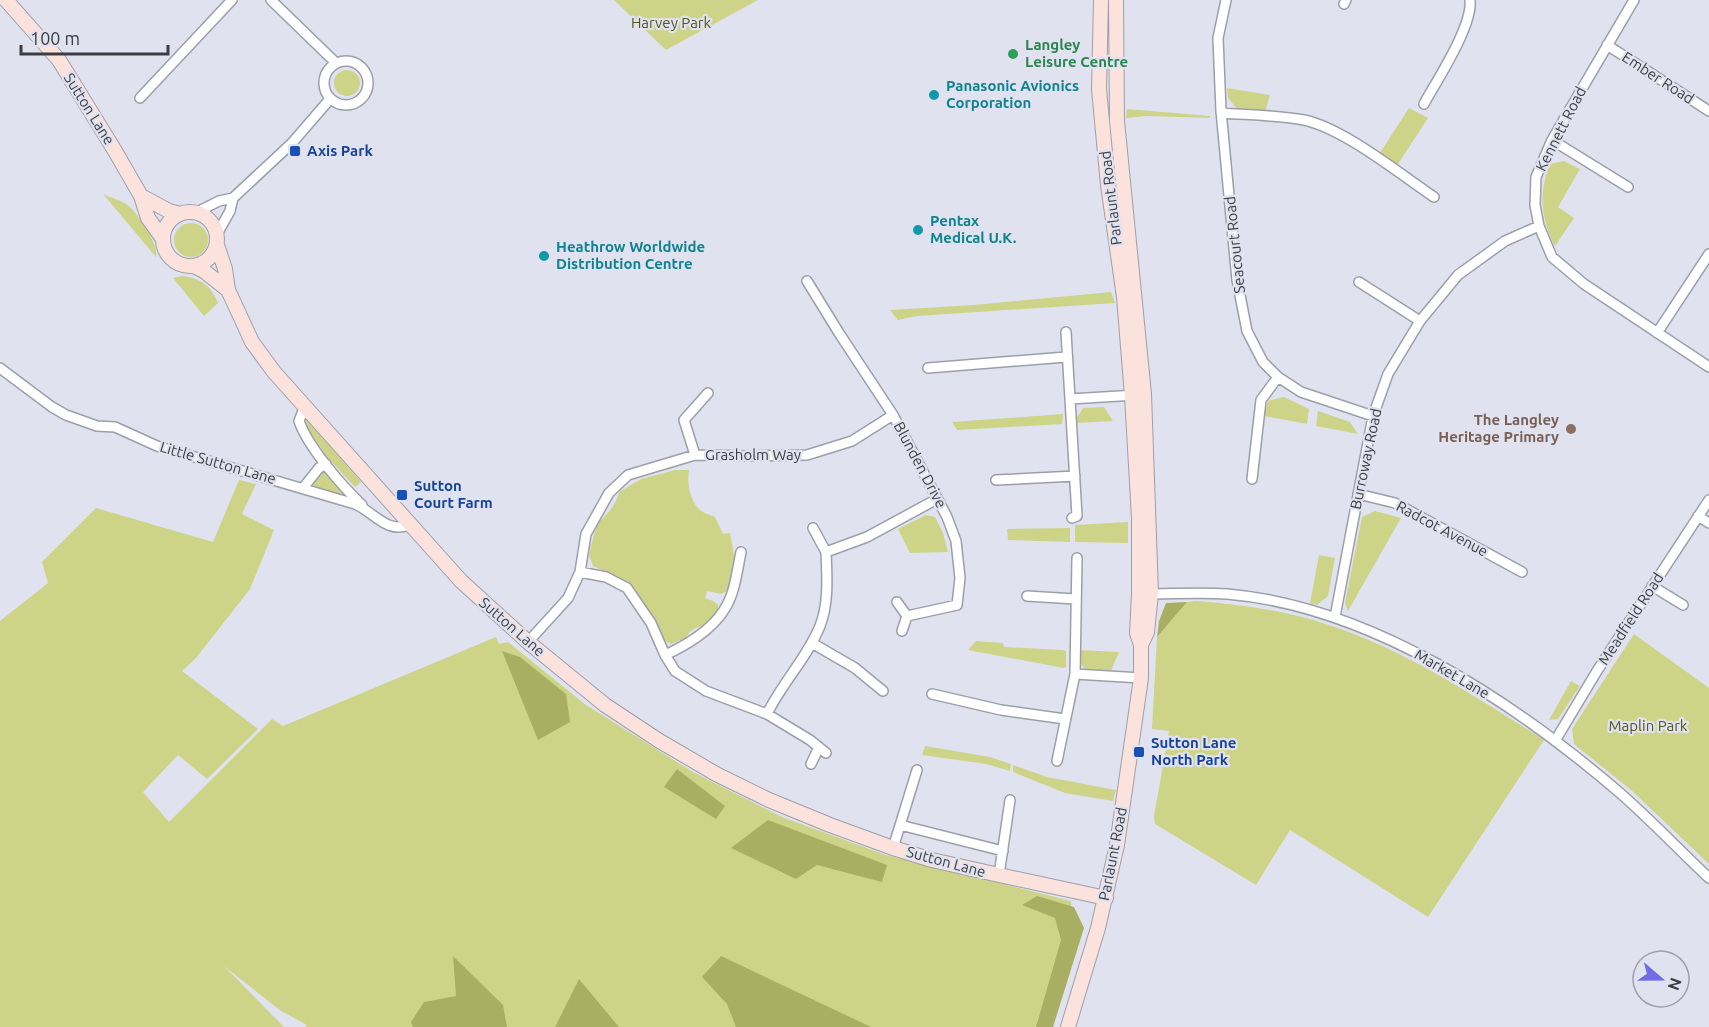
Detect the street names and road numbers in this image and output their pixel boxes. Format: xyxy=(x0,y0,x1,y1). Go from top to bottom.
street label: Ember Road xyxy=(1619,48,1697,107)
street label: Sutton Lane xyxy=(61,70,118,148)
street label: Kennett Road xyxy=(1532,84,1589,174)
street label: Parlaunt Road xyxy=(1096,150,1125,246)
street label: Seacourt Road xyxy=(1221,196,1248,295)
street label: Burroway Road xyxy=(1347,407,1385,511)
street label: Blunden Drive xyxy=(891,419,950,511)
street label: Little Sutton Lane xyxy=(158,438,278,487)
street label: Grasholm Way xyxy=(705,446,801,463)
street label: Radcot Avenue xyxy=(1393,497,1491,560)
street label: Meadfield Road xyxy=(1595,570,1667,668)
street label: Sutton Lane xyxy=(476,594,549,660)
street label: Market Lane xyxy=(1412,645,1493,702)
street label: Parlaunt Road xyxy=(1095,806,1130,902)
street label: Sutton Lane xyxy=(905,843,988,880)

